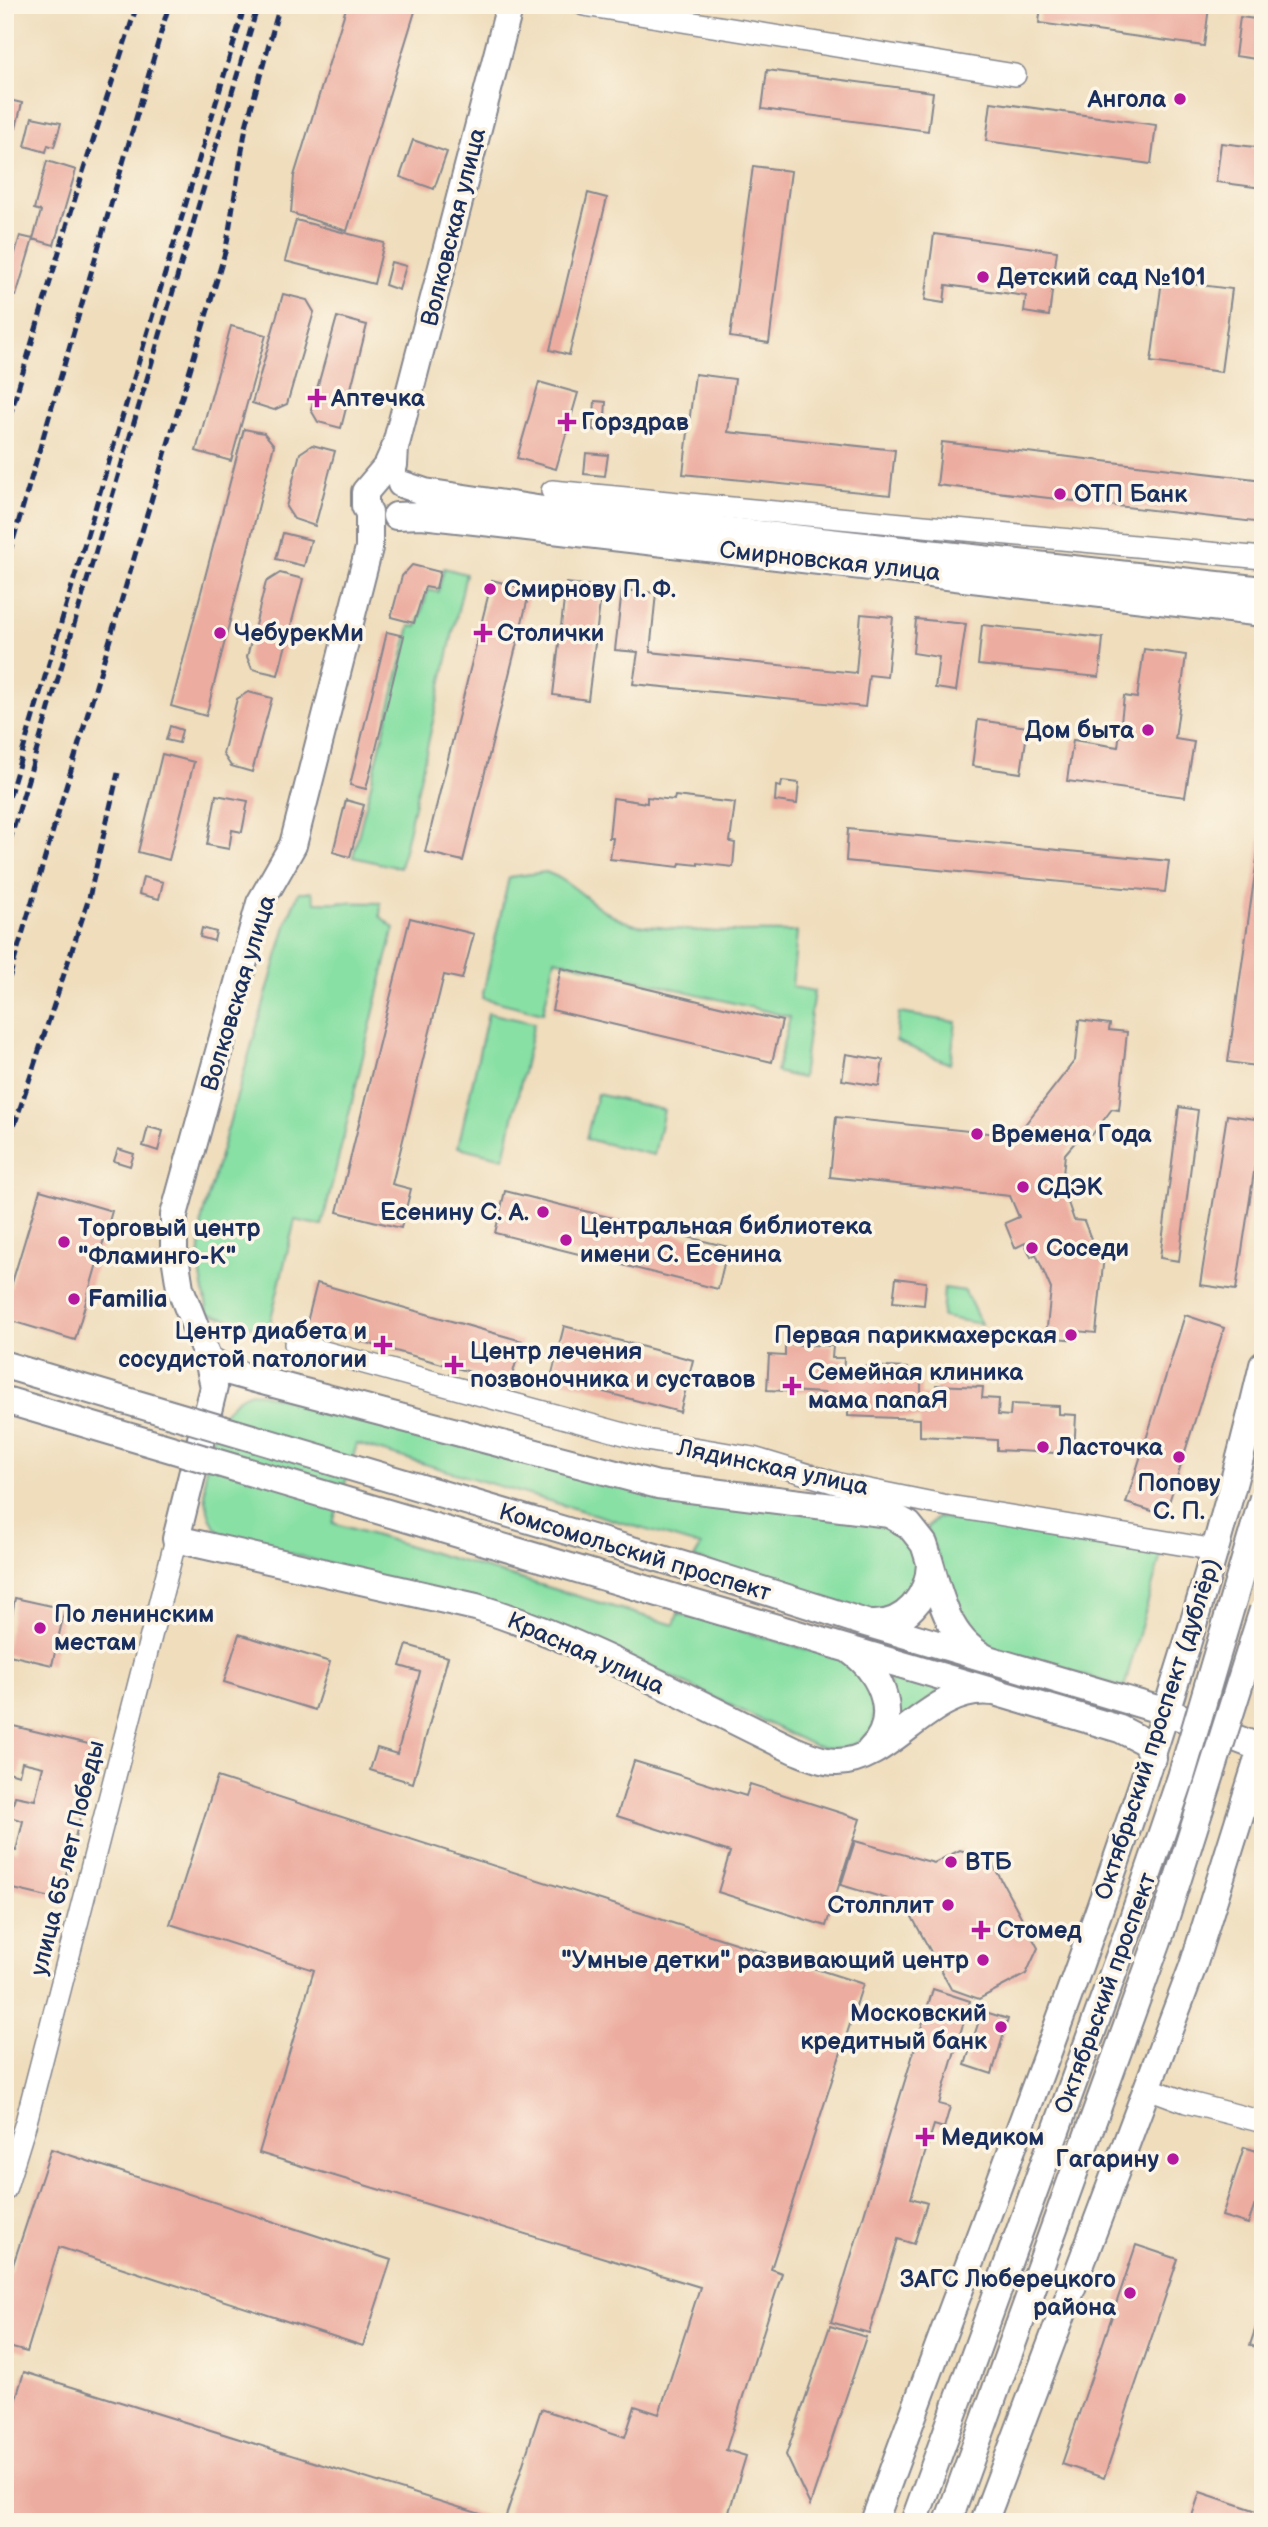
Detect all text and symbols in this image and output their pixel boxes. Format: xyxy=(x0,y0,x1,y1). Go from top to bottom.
place label: Ангола xyxy=(1087,85,1167,114)
marker: Ангола xyxy=(1172,91,1188,107)
street label: Волковская улица xyxy=(415,125,492,329)
place label: Детский сад №101 xyxy=(997,263,1206,292)
marker: Детский сад №101 xyxy=(975,269,991,285)
place label: Аптечка xyxy=(330,384,426,413)
marker: Аптечка xyxy=(309,390,325,406)
place label: Горздрав xyxy=(581,408,689,437)
marker: Горздрав xyxy=(559,414,575,430)
place label: ОТП Банк xyxy=(1074,480,1188,509)
marker: ОТП Банк xyxy=(1052,486,1068,502)
street label: Смирновская улица xyxy=(718,535,942,588)
place label: Смирнову П. Ф. xyxy=(504,575,676,604)
marker: Смирнову П. Ф. xyxy=(482,581,498,597)
place label: ЧебурекМи xyxy=(234,619,364,648)
place label: Столички xyxy=(497,619,604,648)
marker: ЧебурекМи xyxy=(212,625,228,641)
marker: Столички xyxy=(475,625,491,641)
place label: Дом быта xyxy=(1025,716,1135,745)
marker: Дом быта xyxy=(1140,722,1156,738)
street label: Волковская улица xyxy=(195,892,282,1095)
place label: Времена Года xyxy=(991,1120,1152,1149)
marker: Времена Года xyxy=(969,1126,985,1142)
place label: СДЭК xyxy=(1037,1173,1104,1202)
marker: СДЭК xyxy=(1015,1179,1031,1195)
place label: Есенину С. А. xyxy=(380,1198,529,1227)
marker: Есенину С. А. xyxy=(535,1204,551,1220)
place label: Центральная библиотека имени С. Есенина xyxy=(580,1212,873,1269)
place label: Торговый центр "Фламинго-К" xyxy=(78,1214,261,1271)
marker: Центральная библиотека имени С. Есенина xyxy=(558,1232,574,1248)
marker: Торговый центр "Фламинго-К" xyxy=(56,1234,72,1250)
place label: Соседи xyxy=(1046,1234,1129,1263)
marker: Соседи xyxy=(1024,1240,1040,1256)
place label: Familia xyxy=(88,1285,168,1314)
marker: Familia xyxy=(66,1291,82,1307)
place label: Центр диабета и сосудистой патологии xyxy=(118,1317,367,1374)
place label: Первая парикмахерская xyxy=(774,1321,1057,1350)
marker: Первая парикмахерская xyxy=(1063,1327,1079,1343)
marker: Центр диабета и сосудистой патологии xyxy=(373,1335,393,1355)
place label: Центр лечения позвоночника и суставов xyxy=(470,1337,755,1394)
marker: Центр лечения позвоночника и суставов xyxy=(444,1355,464,1375)
place label: Семейная клиника мама папаЯ xyxy=(808,1358,1024,1415)
marker: Семейная клиника мама папаЯ xyxy=(782,1376,802,1396)
street label: Лядинская улица xyxy=(674,1433,871,1502)
place label: Ласточка xyxy=(1056,1433,1164,1462)
marker: Ласточка xyxy=(1035,1439,1051,1455)
marker: Попову С. П. xyxy=(1171,1449,1187,1465)
place label: Попову С. П. xyxy=(1137,1469,1221,1526)
street label: Комсомольский проспект xyxy=(495,1497,774,1608)
street label: Октябрьский проспект (дублёр) xyxy=(1088,1555,1226,1904)
place label: По ленинским местам xyxy=(54,1600,214,1657)
street label: Красная улица xyxy=(503,1606,669,1701)
marker: По ленинским местам xyxy=(32,1620,48,1636)
street label: улица 65 лет Победы xyxy=(24,1738,111,1979)
place label: ВТБ xyxy=(965,1848,1013,1877)
marker: ВТБ xyxy=(943,1854,959,1870)
street label: Октябрьский проспект xyxy=(1048,1869,1163,2118)
place label: Столплит xyxy=(827,1891,935,1920)
marker: Столплит xyxy=(940,1897,956,1913)
place label: Стомед xyxy=(997,1916,1082,1945)
marker: Стомед xyxy=(971,1920,991,1940)
place label: "Умные детки" развивающий центр xyxy=(561,1946,969,1975)
marker: "Умные детки" развивающий центр xyxy=(975,1952,991,1968)
place label: Московский кредитный банк xyxy=(800,1999,988,2056)
marker: Московский кредитный банк xyxy=(993,2019,1009,2035)
place label: Медиком xyxy=(941,2123,1044,2152)
marker: Медиком xyxy=(915,2127,935,2147)
place label: Гагарину xyxy=(1055,2145,1159,2174)
marker: Гагарину xyxy=(1165,2151,1181,2167)
place label: ЗАГС Люберецкого района xyxy=(899,2265,1117,2322)
marker: ЗАГС Люберецкого района xyxy=(1122,2285,1138,2301)

